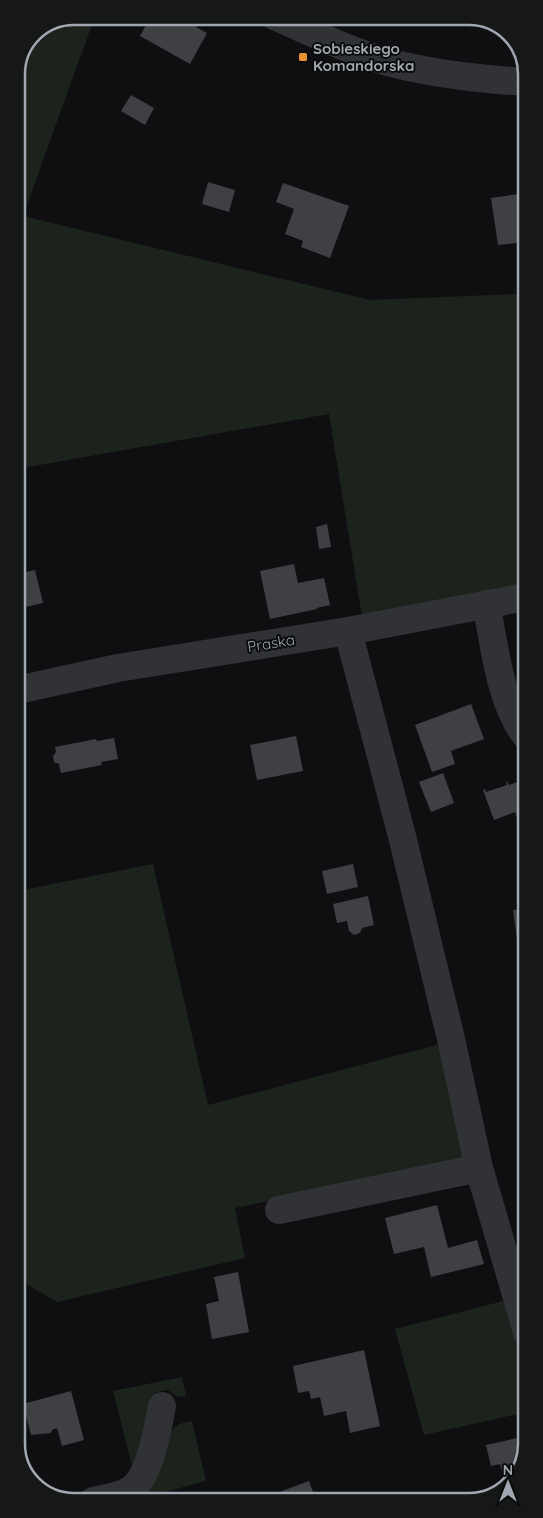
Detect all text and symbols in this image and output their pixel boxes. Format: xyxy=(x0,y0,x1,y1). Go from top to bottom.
place label: Sobieskiego Komandorska xyxy=(313,39,414,75)
marker: Sobieskiego Komandorska xyxy=(297,51,309,63)
street label: Praska xyxy=(246,630,296,656)
north arrow xyxy=(483,1458,533,1508)
text: N xyxy=(503,1461,513,1479)

